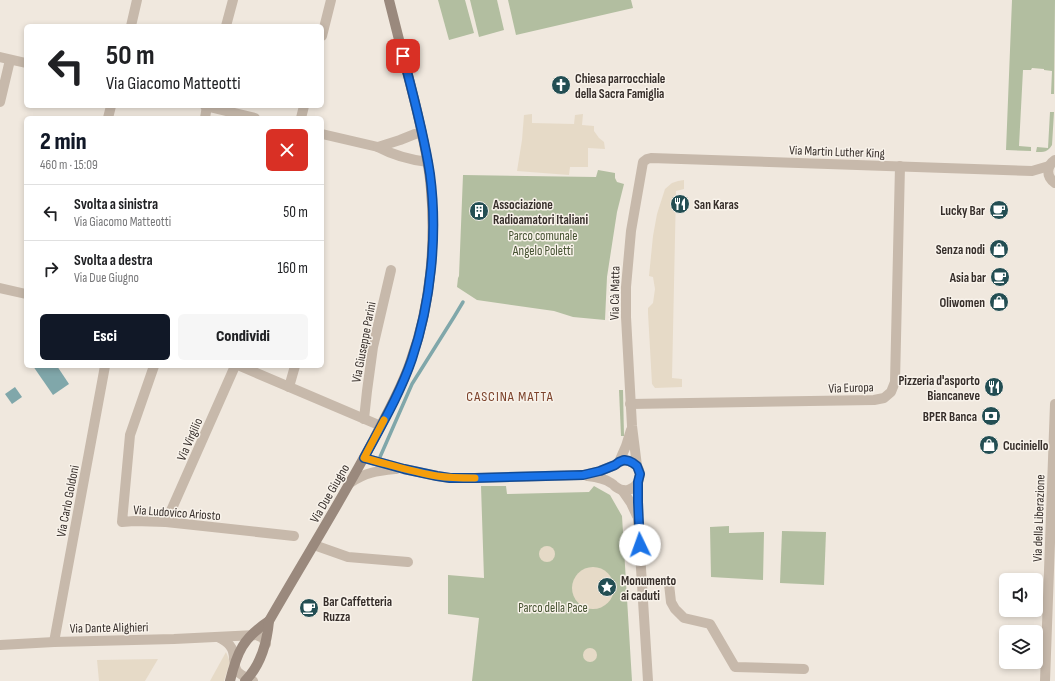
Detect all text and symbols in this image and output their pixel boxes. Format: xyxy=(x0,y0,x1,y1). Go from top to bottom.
text: 50 m xyxy=(106,39,155,72)
pin xyxy=(386,39,420,73)
icon: left xyxy=(40,40,92,92)
icon: arrive xyxy=(392,45,414,67)
place label: Chiesa parrocchiale della Sacra Famiglia xyxy=(575,71,666,102)
text: Via Giacomo Matteotti xyxy=(106,73,240,94)
church icon: Chiesa parrocchiale della Sacra Famiglia xyxy=(550,74,572,96)
text: 2 min xyxy=(40,127,87,156)
button: close xyxy=(266,129,308,171)
street label: Via Martin Luther King xyxy=(789,142,885,162)
text: 460 m · 15:09 xyxy=(40,157,98,173)
restaurant icon: San Karas xyxy=(669,193,691,215)
text: Svolta a sinistra xyxy=(74,195,158,214)
place label: Associazione Radioamatori Italiani xyxy=(492,197,588,228)
place label: San Karas xyxy=(694,197,739,213)
cafe icon: Lucky Bar xyxy=(988,199,1010,221)
building icon: Associazione Radioamatori Italiani xyxy=(468,200,490,222)
icon: left xyxy=(40,202,62,224)
text: 50 m xyxy=(283,203,308,222)
place label: Lucky Bar xyxy=(940,203,985,219)
text: Via Giacomo Matteotti xyxy=(74,214,171,230)
park label: Parco comunale Angelo Poletti xyxy=(509,228,578,259)
shop icon: Senza nodi xyxy=(988,238,1010,260)
place label: Senza nodi xyxy=(936,242,985,258)
text: Svolta a destra xyxy=(74,251,153,270)
icon: right xyxy=(40,258,62,280)
text: 160 m xyxy=(277,259,308,278)
street label: Via Cà Matta xyxy=(607,266,623,320)
cafe icon: Asia bar xyxy=(989,266,1011,288)
text: Via Due Giugno xyxy=(74,270,139,286)
place label: Asia bar xyxy=(949,270,986,286)
shop icon: Oliwomen xyxy=(988,291,1010,313)
place label: Oliwomen xyxy=(939,295,985,311)
street label: Via Giuseppe Parini xyxy=(348,300,380,384)
button: Esci xyxy=(40,314,170,360)
button: Condividi xyxy=(178,314,308,360)
place label: Pizzeria d'asporto Biancaneve xyxy=(898,373,980,404)
restaurant icon: Pizzeria d'asporto Biancaneve xyxy=(983,376,1005,398)
street label: Via Europa xyxy=(828,379,874,397)
district label: CASCINA MATTA xyxy=(466,388,554,405)
bank icon: BPER Banca xyxy=(980,405,1002,427)
place label: BPER Banca xyxy=(923,409,977,425)
street label: Via Virgilio xyxy=(173,416,206,463)
shop icon: Cuciniello xyxy=(978,434,1000,456)
place label: Cuciniello xyxy=(1003,438,1049,454)
street label: Via Due Giugno xyxy=(307,461,353,526)
street label: Via Carlo Goldoni xyxy=(53,464,83,539)
street label: Via della Liberazione xyxy=(1029,474,1049,562)
street label: Via Ludovico Ariosto xyxy=(133,502,221,524)
position arrow xyxy=(619,524,661,566)
place label: Monumento ai caduti xyxy=(621,573,677,604)
map controls xyxy=(999,573,1043,669)
button: sound xyxy=(999,573,1043,617)
place icon: Monumento ai caduti xyxy=(596,576,618,598)
place label: Bar Caffetteria Ruzza xyxy=(323,594,392,625)
cafe icon: Bar Caffetteria Ruzza xyxy=(298,597,320,619)
park label: Parco della Pace xyxy=(518,600,588,616)
street label: Via Dante Alighieri xyxy=(69,619,149,637)
button: layers xyxy=(999,625,1043,669)

